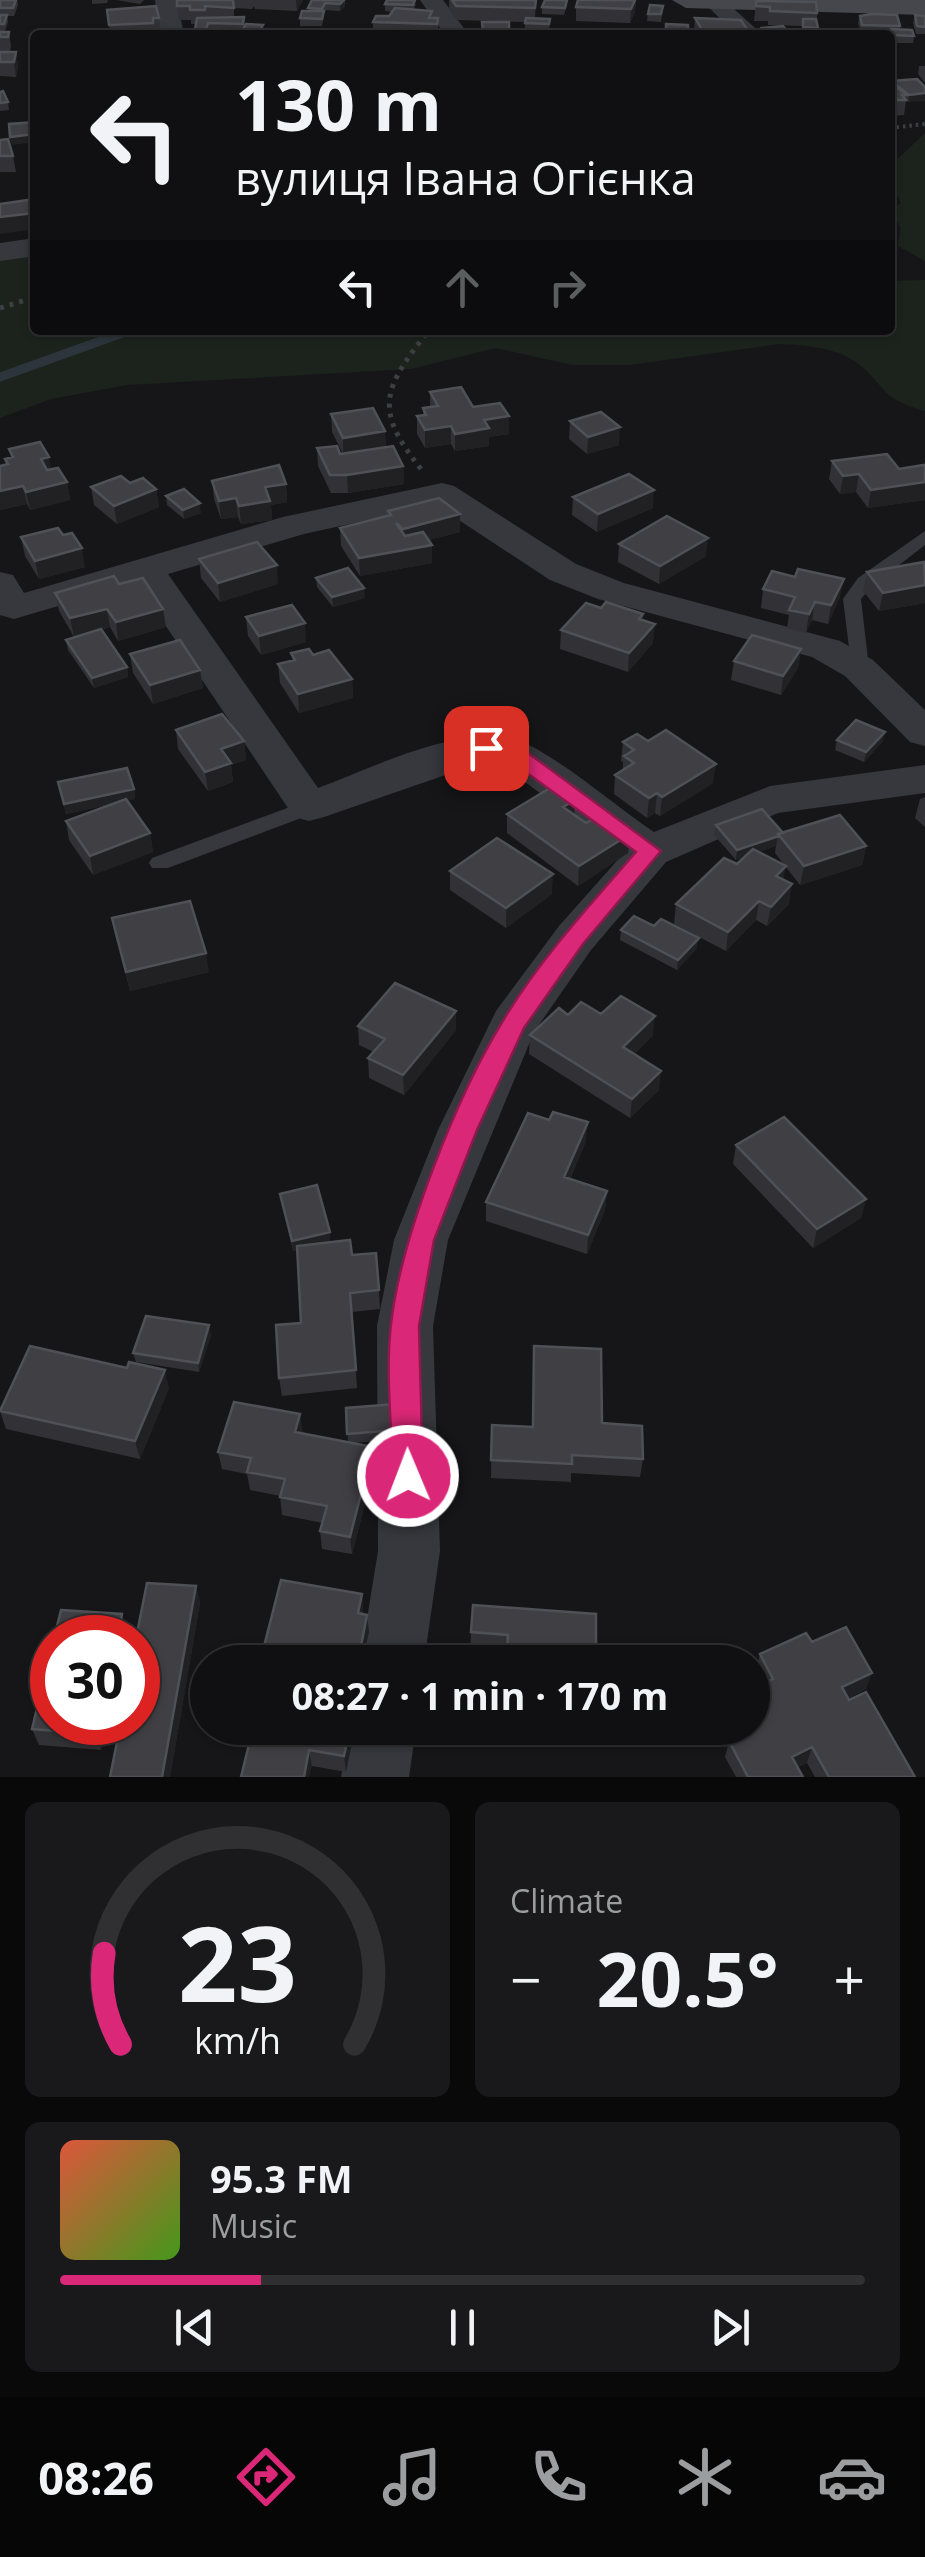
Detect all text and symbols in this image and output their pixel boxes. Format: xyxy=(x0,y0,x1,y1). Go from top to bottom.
text: 130 m xyxy=(235,56,442,152)
icon: left xyxy=(70,70,200,200)
text: вулиця Івана Огієнка xyxy=(235,147,696,208)
icon: left xyxy=(330,260,385,315)
icon: ahead xyxy=(435,260,490,315)
icon: right xyxy=(540,260,595,315)
pin xyxy=(444,706,529,791)
icon: arrive xyxy=(459,721,514,776)
position arrow xyxy=(356,1424,460,1528)
speed limit sign: 30 xyxy=(30,1615,160,1745)
text: 08:27 · 1 min · 170 m xyxy=(292,1669,668,1721)
text: Climate xyxy=(510,1879,623,1922)
text: 23 xyxy=(178,1891,297,2032)
text: 20.5° xyxy=(596,1927,779,2029)
text: − xyxy=(510,1941,541,2016)
text: + xyxy=(834,1941,865,2016)
text: km/h xyxy=(194,2016,281,2064)
text: 95.3 FM xyxy=(210,2152,353,2204)
text: Music xyxy=(210,2204,297,2247)
icon: previous xyxy=(167,2300,222,2355)
icon: pause xyxy=(435,2300,490,2355)
icon: next xyxy=(703,2300,758,2355)
icon: directions xyxy=(231,2442,301,2512)
icon: music xyxy=(377,2442,447,2512)
icon: phone xyxy=(524,2442,594,2512)
icon: climate xyxy=(670,2442,740,2512)
icon: car xyxy=(817,2442,887,2512)
text: 08:26 xyxy=(38,2447,154,2508)

